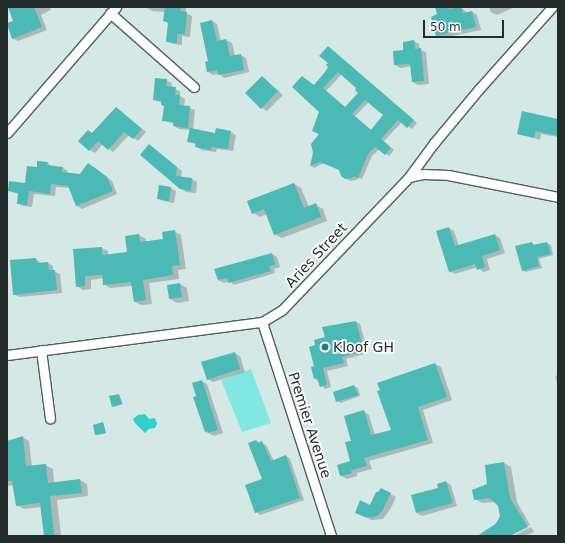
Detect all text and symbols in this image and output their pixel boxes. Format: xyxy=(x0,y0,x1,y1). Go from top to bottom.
scale bar xyxy=(425,12,506,38)
text: 50 m xyxy=(430,20,461,34)
street label: Aries Street xyxy=(282,219,350,291)
place label: Kloof GH xyxy=(333,339,394,355)
marker: Kloof GH xyxy=(320,342,330,352)
street label: Premier Avenue xyxy=(285,370,335,480)

